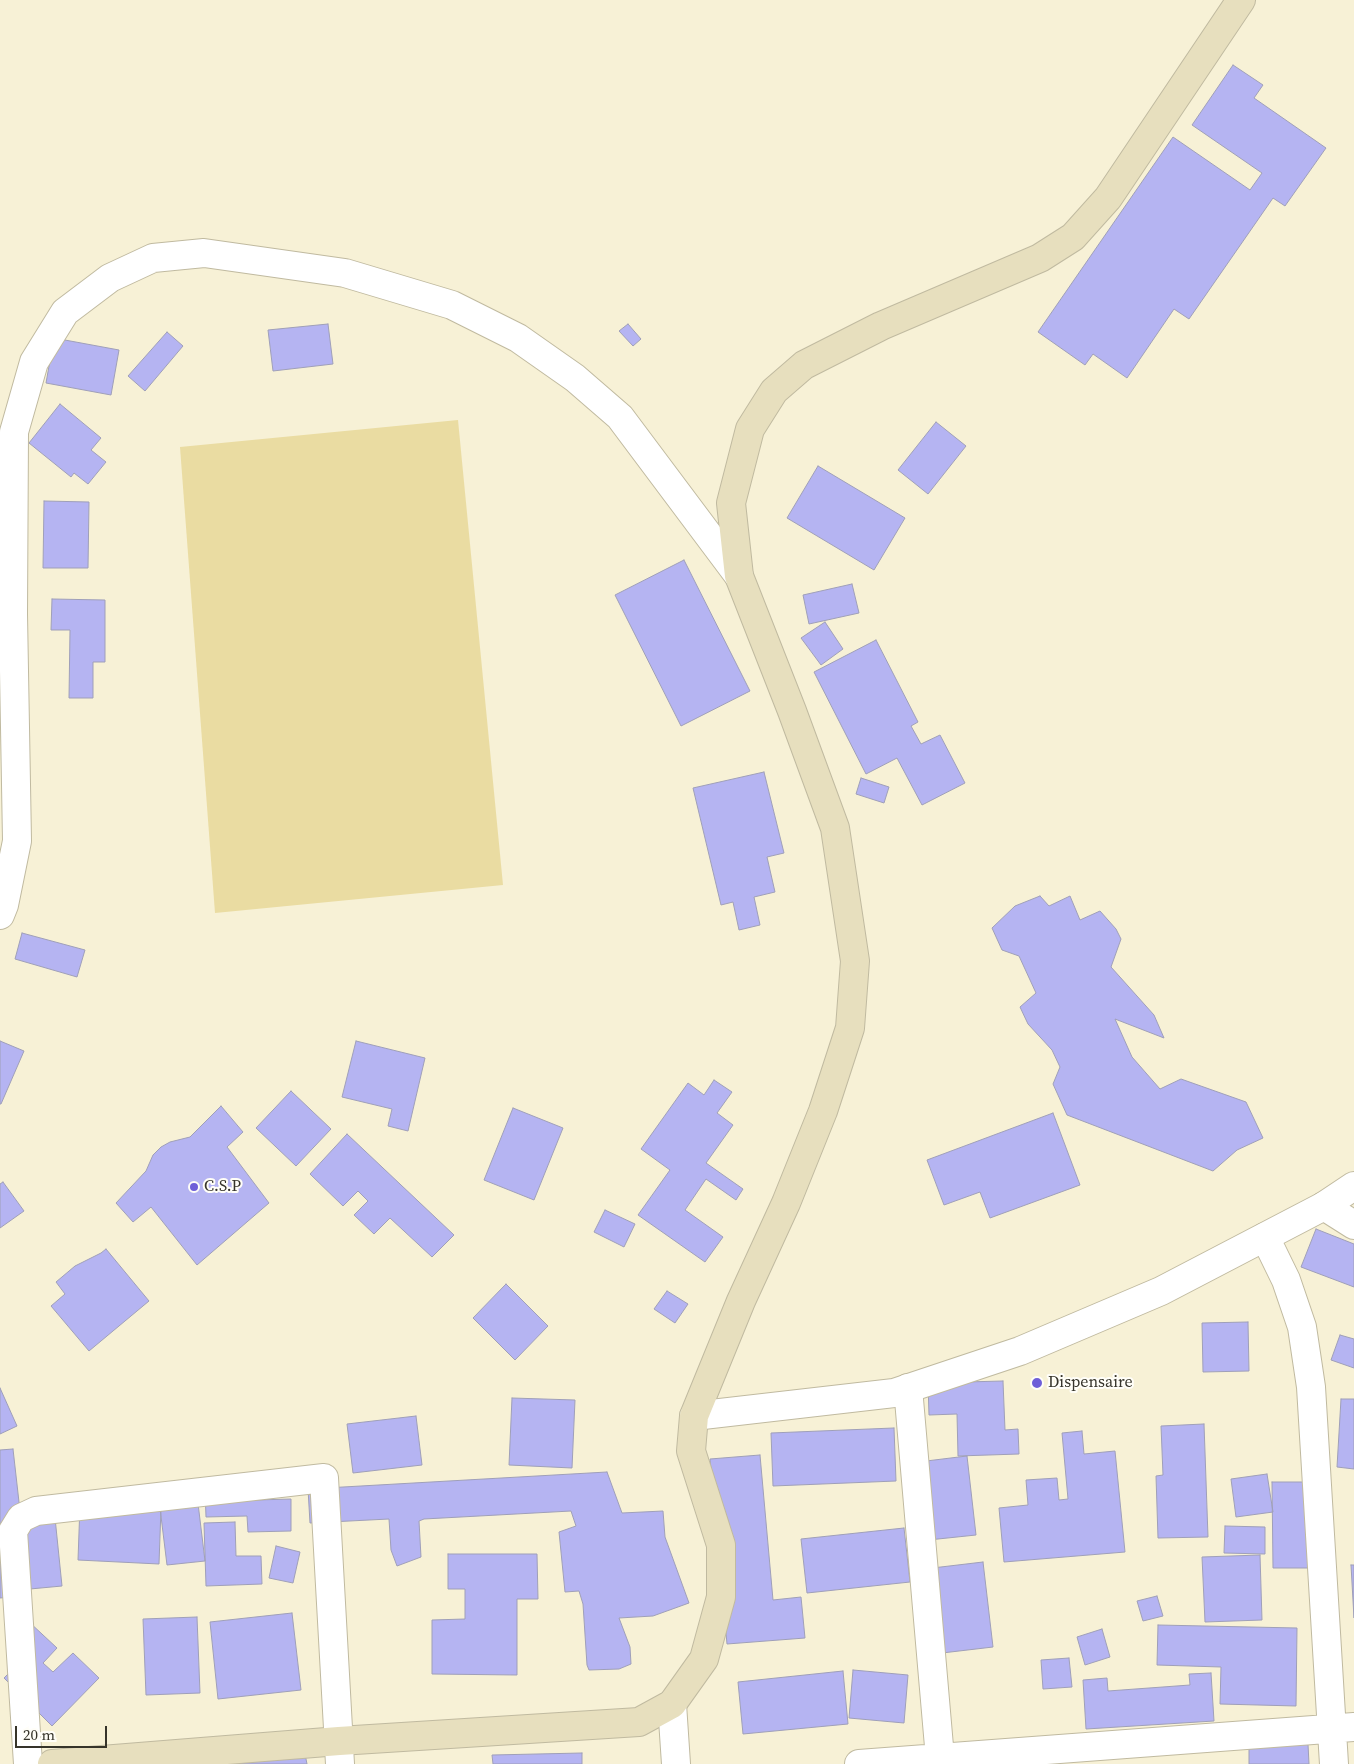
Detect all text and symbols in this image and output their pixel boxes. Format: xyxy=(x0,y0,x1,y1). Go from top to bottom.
place label: C.S.P xyxy=(204,1177,241,1197)
marker: C.S.P xyxy=(188,1181,200,1193)
place label: Dispensaire xyxy=(1048,1373,1133,1393)
marker: Dispensaire xyxy=(1030,1376,1044,1390)
scale bar xyxy=(18,1716,110,1748)
text: 20 m xyxy=(23,1724,55,1745)

